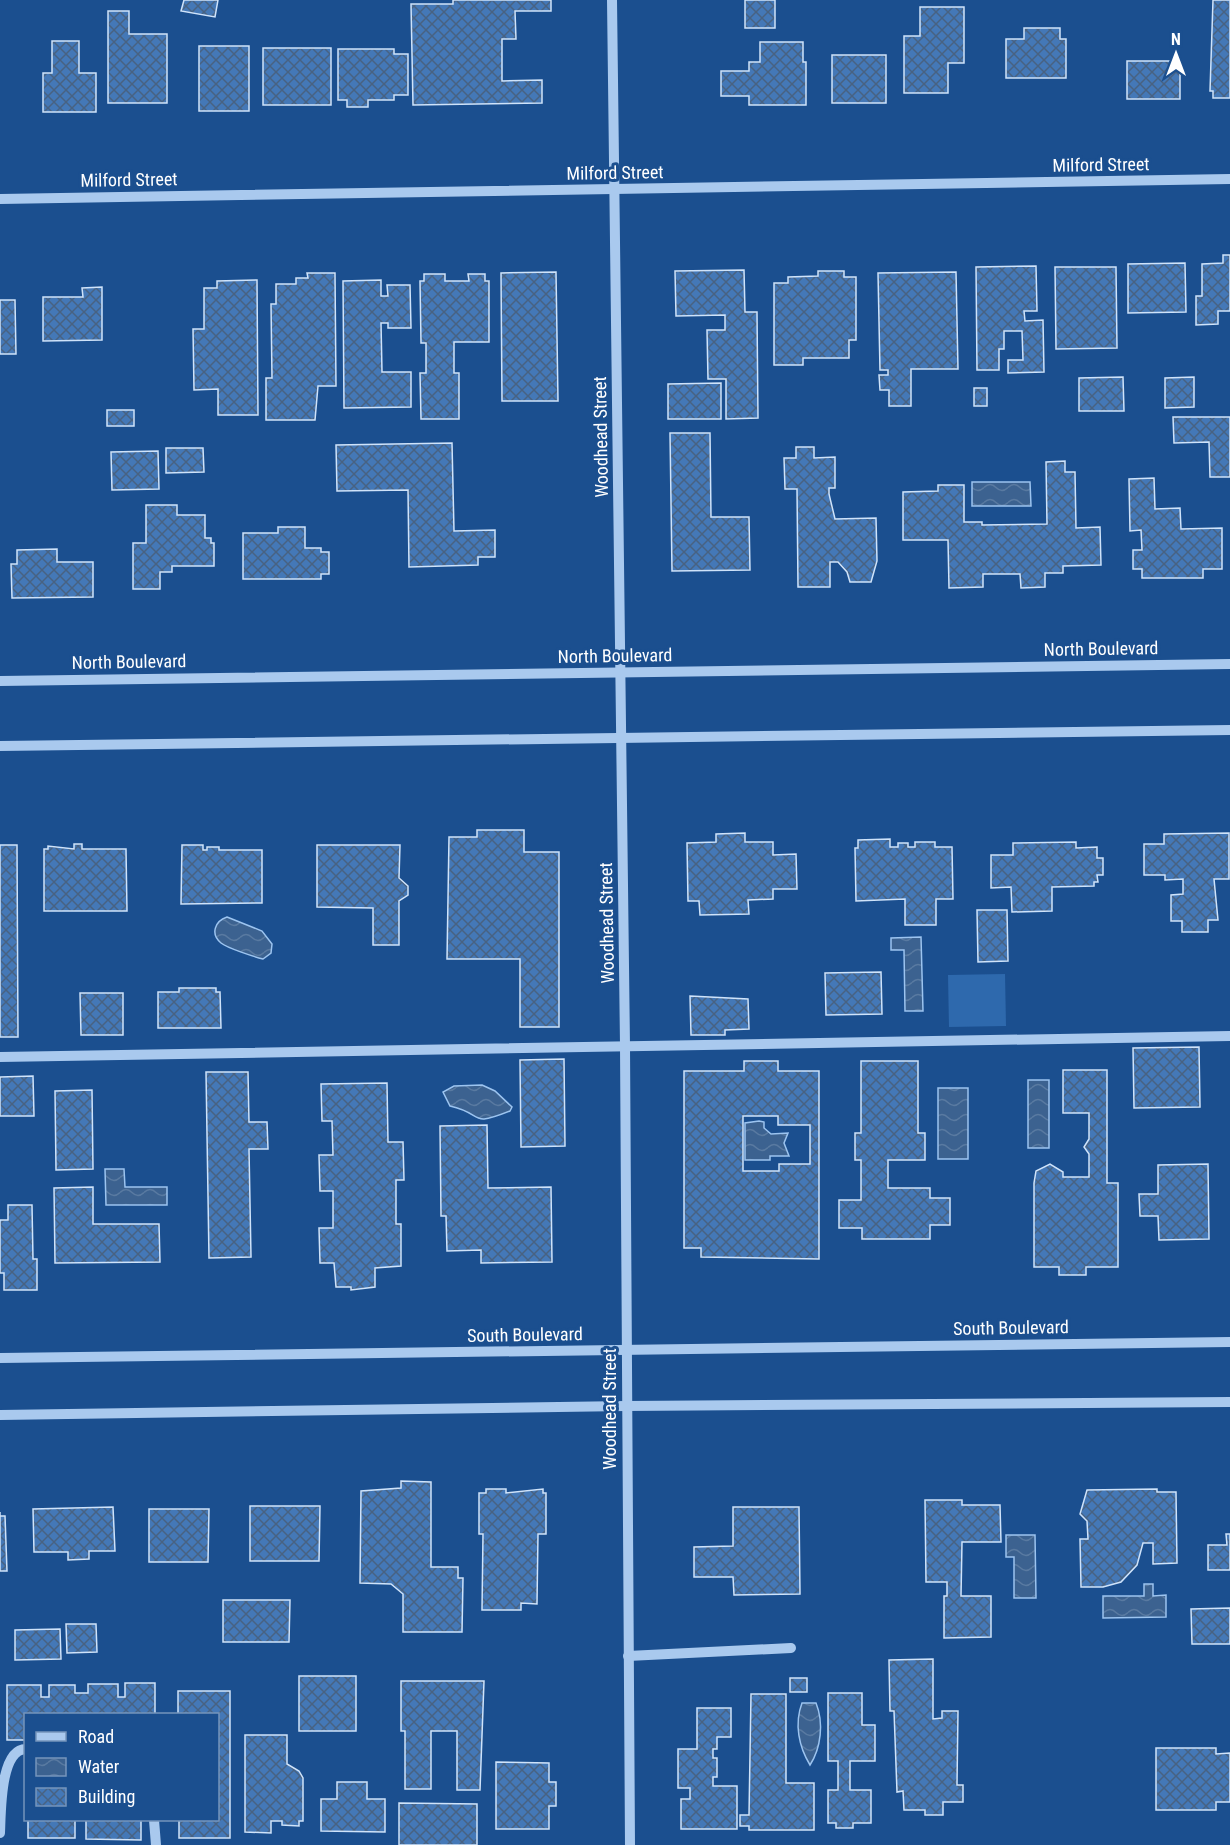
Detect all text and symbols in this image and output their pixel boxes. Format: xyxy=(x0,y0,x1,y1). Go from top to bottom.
north arrow xyxy=(1146,24,1206,84)
text: N xyxy=(1171,30,1181,49)
street label: Milford Street xyxy=(1052,153,1150,176)
street label: Milford Street xyxy=(566,161,664,184)
street label: Milford Street xyxy=(80,168,178,191)
street label: Woodhead Street xyxy=(589,376,612,498)
street label: North Boulevard xyxy=(1043,637,1159,660)
street label: North Boulevard xyxy=(557,644,673,667)
street label: North Boulevard xyxy=(71,650,187,673)
street label: Woodhead Street xyxy=(595,862,618,984)
street label: South Boulevard xyxy=(953,1316,1069,1339)
street label: South Boulevard xyxy=(467,1323,583,1346)
street label: Woodhead Street xyxy=(599,1348,620,1470)
legend xyxy=(24,1713,219,1821)
text: Road xyxy=(78,1726,114,1747)
text: Water xyxy=(78,1756,120,1777)
text: Building xyxy=(78,1786,135,1807)

